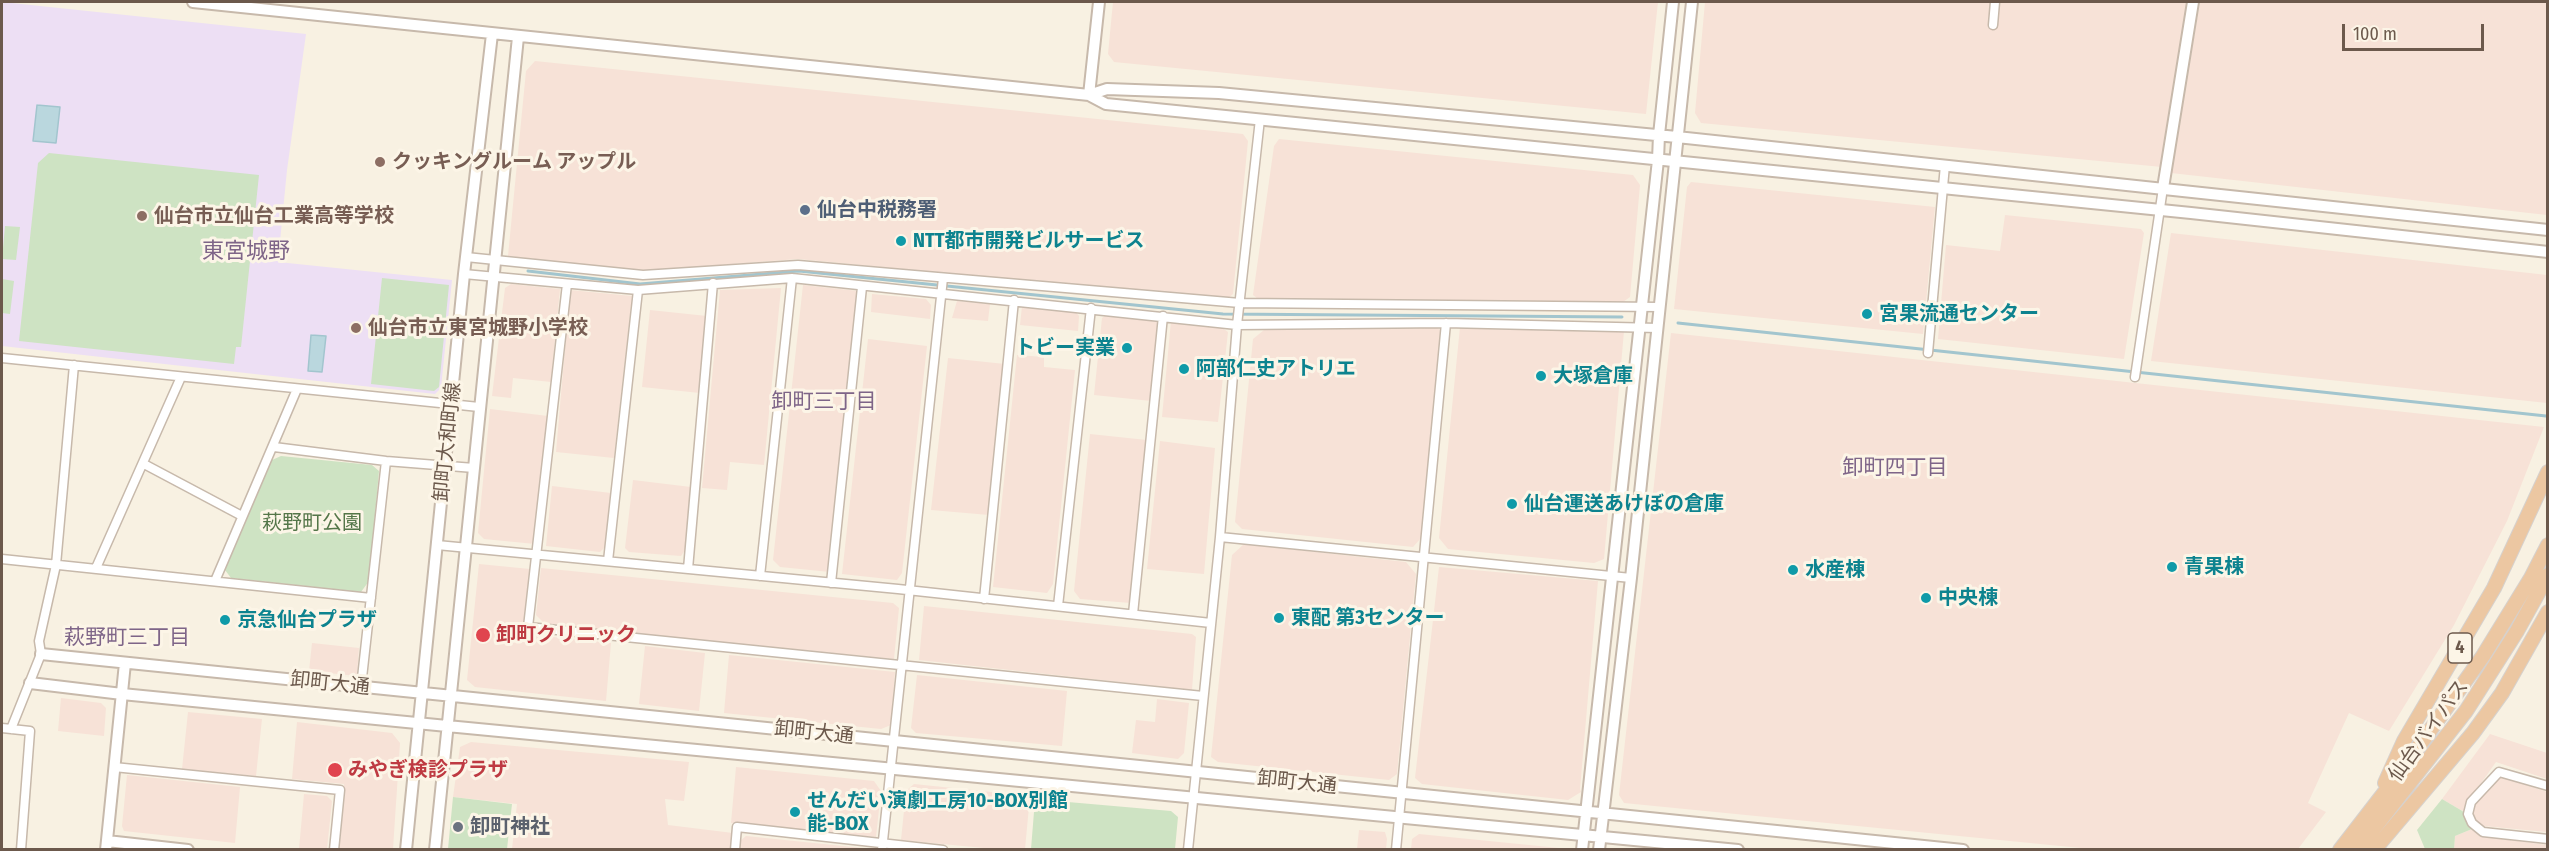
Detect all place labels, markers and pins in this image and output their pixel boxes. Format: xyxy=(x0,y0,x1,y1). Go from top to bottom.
place label: クッキングルーム アップル xyxy=(392,150,636,174)
marker: クッキングルーム アップル xyxy=(373,155,387,169)
place label: 仙台中税務署 xyxy=(817,198,937,222)
marker: 仙台中税務署 xyxy=(798,203,812,217)
place label: 仙台市立仙台工業高等学校 xyxy=(154,204,394,228)
marker: 仙台市立仙台工業高等学校 xyxy=(135,209,149,223)
place label: NTT都市開発ビルサービス xyxy=(913,229,1145,253)
marker: NTT都市開発ビルサービス xyxy=(894,234,908,248)
place label: 宮果流通センター xyxy=(1879,302,2039,326)
marker: 宮果流通センター xyxy=(1860,307,1874,321)
place label: 仙台市立東宮城野小学校 xyxy=(368,316,588,340)
marker: 仙台市立東宮城野小学校 xyxy=(349,321,363,335)
place label: トビー実業 xyxy=(1015,336,1115,360)
marker: トビー実業 xyxy=(1120,341,1134,355)
place label: 阿部仁史アトリエ xyxy=(1196,357,1356,381)
marker: 阿部仁史アトリエ xyxy=(1177,362,1191,376)
place label: 大塚倉庫 xyxy=(1553,364,1633,388)
marker: 大塚倉庫 xyxy=(1534,369,1548,383)
place label: 仙台運送あけぼの倉庫 xyxy=(1524,492,1724,516)
marker: 仙台運送あけぼの倉庫 xyxy=(1505,497,1519,511)
place label: 青果棟 xyxy=(2184,555,2244,579)
place label: 水産棟 xyxy=(1805,558,1865,582)
marker: 青果棟 xyxy=(2165,560,2179,574)
marker: 水産棟 xyxy=(1786,563,1800,577)
place label: 中央棟 xyxy=(1938,586,1998,610)
marker: 中央棟 xyxy=(1919,591,1933,605)
place label: 東配 第3センター xyxy=(1291,606,1445,630)
place label: 京急仙台プラザ xyxy=(237,608,377,632)
marker: 東配 第3センター xyxy=(1272,611,1286,625)
marker: 京急仙台プラザ xyxy=(218,613,232,627)
place label: 卸町クリニック xyxy=(496,623,636,647)
marker: 卸町クリニック xyxy=(474,626,492,644)
place label: みやぎ検診プラザ xyxy=(348,758,508,782)
marker: みやぎ検診プラザ xyxy=(326,761,344,779)
place label: せんだい演劇工房10-BOX別館 能-BOX xyxy=(807,789,1068,836)
marker: せんだい演劇工房10-BOX別館 能-BOX xyxy=(788,805,802,819)
place label: 卸町神社 xyxy=(470,815,550,839)
marker: 卸町神社 xyxy=(451,820,465,834)

